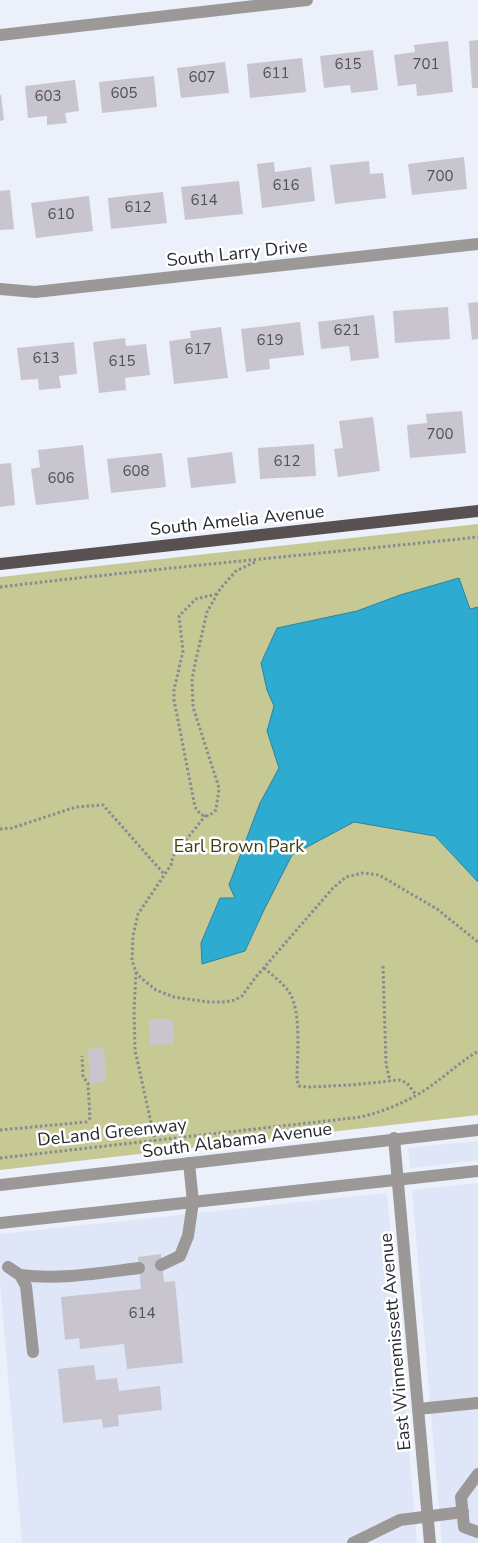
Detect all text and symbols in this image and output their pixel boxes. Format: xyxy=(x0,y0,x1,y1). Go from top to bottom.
house number: 615 xyxy=(334,54,362,74)
house number: 701 xyxy=(412,54,440,74)
house number: 611 xyxy=(262,63,290,83)
house number: 607 xyxy=(188,67,216,87)
house number: 605 xyxy=(110,83,138,103)
house number: 603 xyxy=(34,86,62,106)
house number: 700 xyxy=(426,166,454,186)
house number: 616 xyxy=(272,175,300,195)
house number: 614 xyxy=(190,190,218,210)
house number: 612 xyxy=(124,197,152,217)
house number: 610 xyxy=(47,204,75,224)
street label: South Larry Drive xyxy=(165,234,309,272)
house number: 621 xyxy=(333,320,361,340)
house number: 619 xyxy=(256,330,284,350)
house number: 617 xyxy=(184,339,212,359)
house number: 613 xyxy=(32,348,60,368)
house number: 615 xyxy=(108,351,136,371)
house number: 700 xyxy=(426,424,454,444)
house number: 612 xyxy=(273,451,301,471)
house number: 608 xyxy=(122,461,150,481)
house number: 606 xyxy=(47,468,75,488)
street label: South Amelia Avenue xyxy=(149,499,325,541)
park label: Earl Brown Park xyxy=(174,834,305,858)
street label: DeLand Greenway xyxy=(36,1112,189,1152)
street label: South Alabama Avenue xyxy=(141,1116,333,1164)
street label: East Winnemissett Avenue xyxy=(374,1232,416,1452)
house number: 614 xyxy=(128,1303,156,1323)

